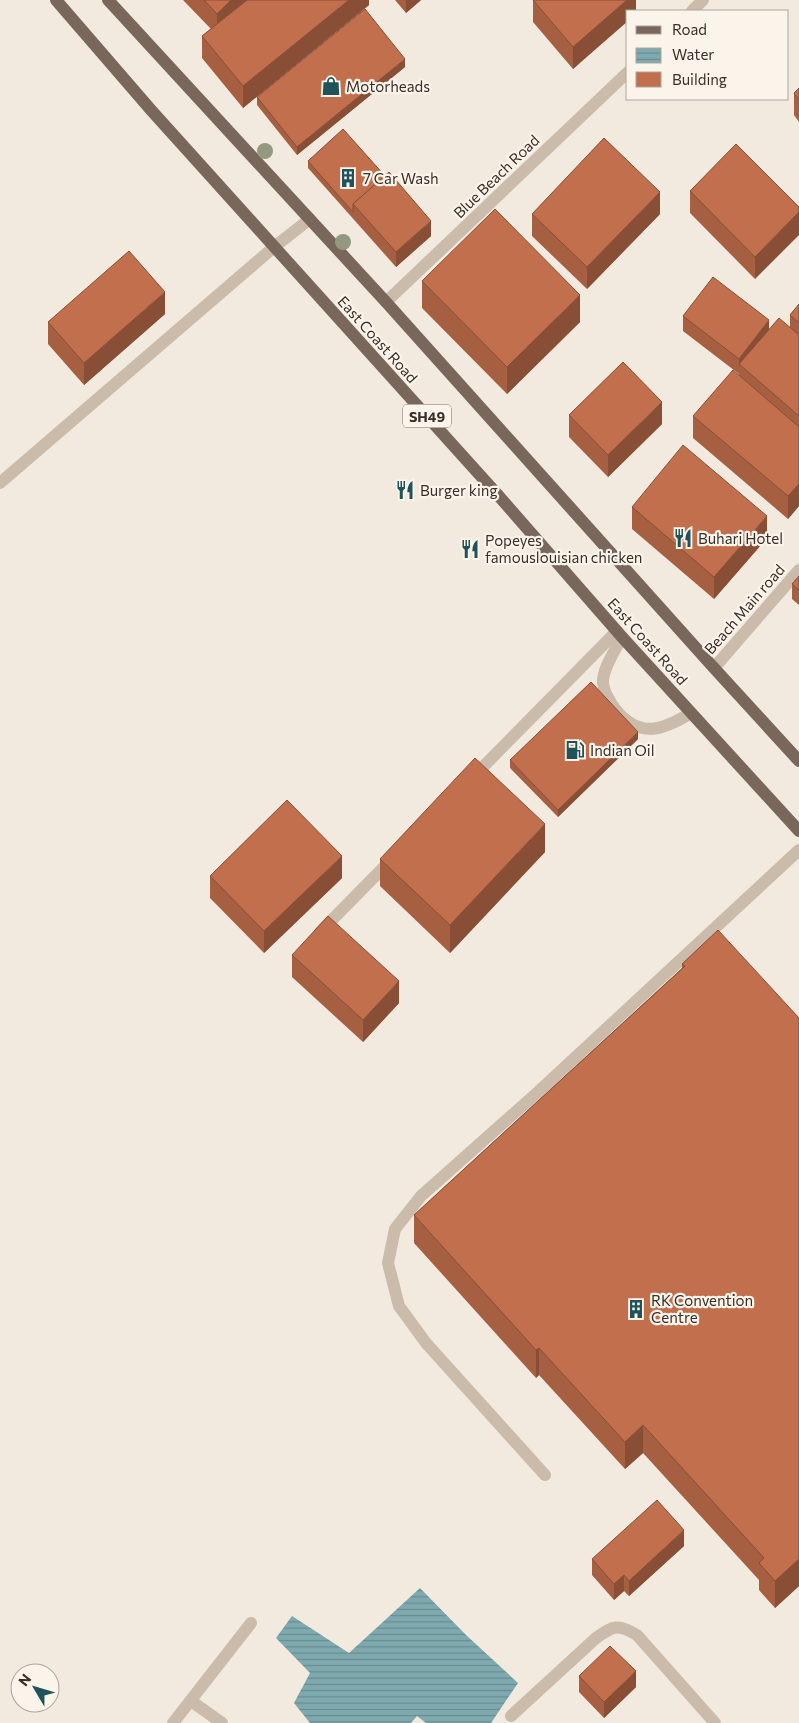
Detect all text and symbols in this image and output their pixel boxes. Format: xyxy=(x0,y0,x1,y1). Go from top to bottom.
legend xyxy=(626,10,789,100)
text: Road xyxy=(672,20,707,38)
text: Water xyxy=(672,45,714,63)
text: Building xyxy=(672,70,727,88)
shop icon: Motorheads xyxy=(320,75,342,97)
place label: Motorheads xyxy=(346,77,430,95)
street label: Blue Beach Road xyxy=(449,131,543,221)
building icon: 7 Car Wash xyxy=(337,167,359,189)
place label: 7 Car Wash xyxy=(363,169,439,187)
street label: East Coast Road xyxy=(334,292,422,386)
road number: SH49 xyxy=(403,404,451,428)
restaurant icon: Burger king xyxy=(394,479,416,501)
place label: Burger king xyxy=(420,481,498,499)
restaurant icon: Buhari Hotel xyxy=(672,527,694,549)
place label: Buhari Hotel xyxy=(698,529,783,547)
place label: Popeyes famouslouisian chicken xyxy=(485,531,642,566)
restaurant icon: Popeyes famouslouisian chicken xyxy=(459,538,481,560)
street label: Beach Main road xyxy=(700,560,788,658)
street label: East Coast Road xyxy=(604,594,692,688)
fuel station icon: Indian Oil xyxy=(564,739,586,761)
place label: Indian Oil xyxy=(590,741,655,759)
place label: RK Convention Centre xyxy=(651,1291,753,1326)
building icon: RK Convention Centre xyxy=(625,1298,647,1320)
north arrow xyxy=(10,1663,60,1713)
text: N xyxy=(14,1670,34,1689)

